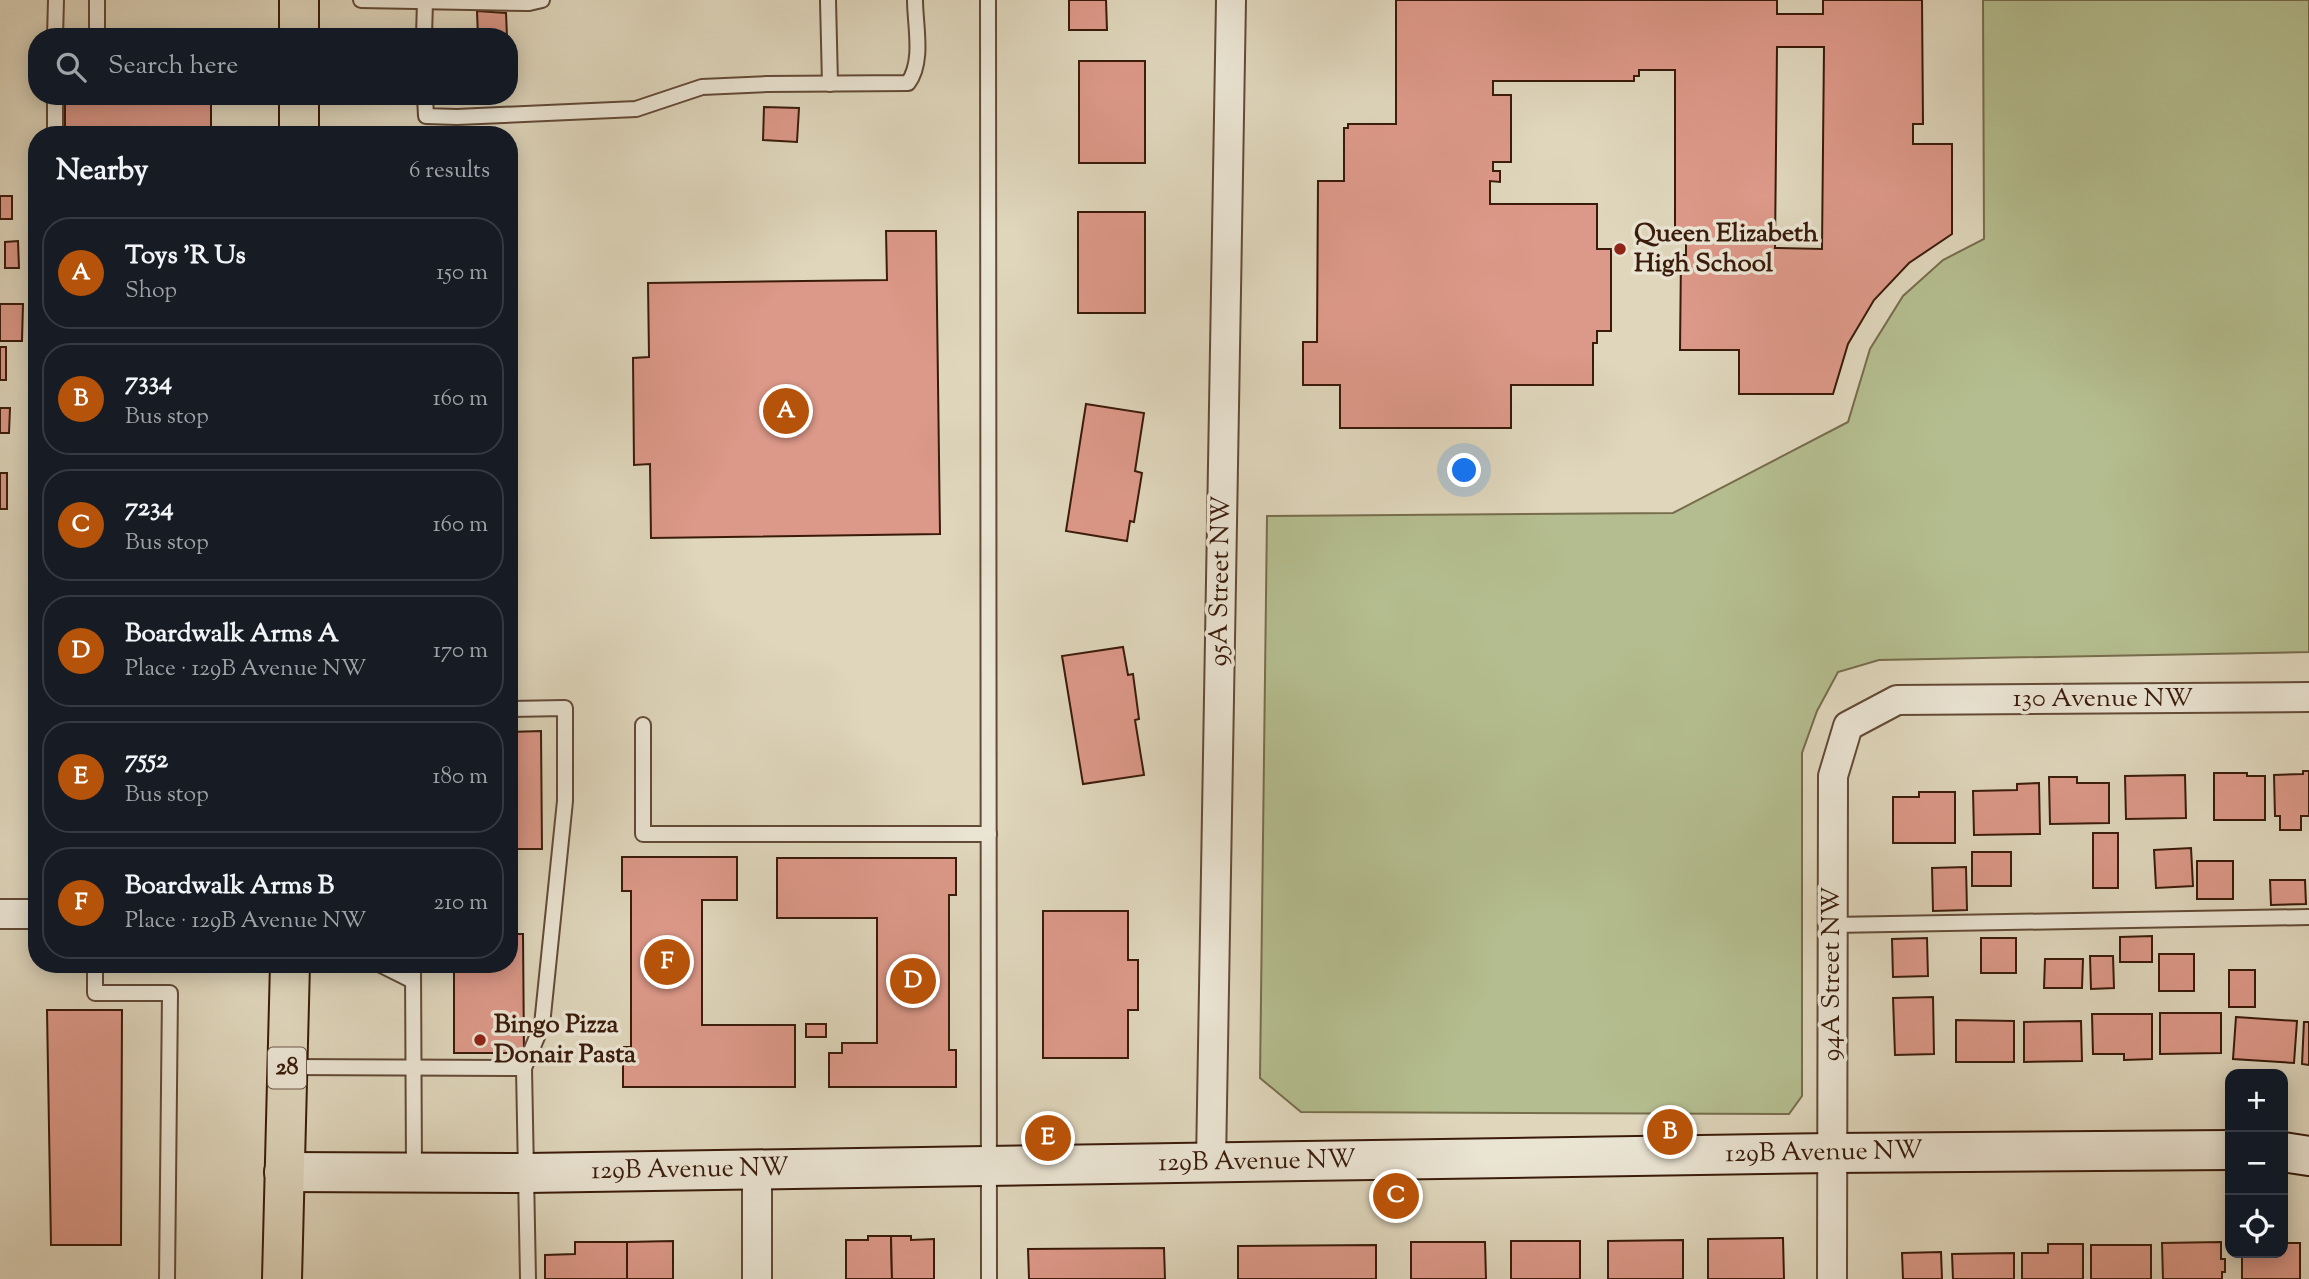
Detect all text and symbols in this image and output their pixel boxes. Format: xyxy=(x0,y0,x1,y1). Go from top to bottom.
search box xyxy=(28,28,518,105)
icon: search xyxy=(52,48,90,86)
text: Search here xyxy=(108,48,238,85)
text: Nearby xyxy=(56,150,148,193)
text: 6 results xyxy=(409,155,490,188)
place label: Queen Elizabeth High School xyxy=(1634,216,1819,283)
text: Toys 'R Us xyxy=(125,238,246,275)
marker: Queen Elizabeth High School xyxy=(1612,241,1628,257)
text: A xyxy=(72,257,90,290)
text: 150 m xyxy=(436,257,488,290)
text: Shop xyxy=(125,275,177,308)
text: 7334 xyxy=(125,364,172,401)
text: B xyxy=(74,383,88,416)
text: 160 m xyxy=(433,383,488,416)
pin: A xyxy=(763,385,809,437)
text: Bus stop xyxy=(125,401,209,434)
your location xyxy=(1447,453,1481,487)
text: 7234 xyxy=(125,490,174,527)
street label: 95A Street NW xyxy=(1201,495,1241,667)
text: C xyxy=(72,509,90,542)
text: 160 m xyxy=(433,509,488,542)
text: Bus stop xyxy=(125,527,209,560)
text: Boardwalk Arms A xyxy=(125,616,339,653)
text: D xyxy=(72,635,90,668)
text: 170 m xyxy=(433,635,488,668)
text: Place · 129B Avenue NW xyxy=(125,653,366,686)
street label: 130 Avenue NW xyxy=(2013,681,2193,718)
text: 7552 xyxy=(125,742,168,779)
text: E xyxy=(74,761,88,794)
text: 180 m xyxy=(433,761,488,794)
text: Bus stop xyxy=(125,779,209,812)
text: Boardwalk Arms B xyxy=(125,868,334,905)
text: F xyxy=(75,887,87,920)
text: 210 m xyxy=(434,887,488,920)
street label: 94A Street NW xyxy=(1814,887,1851,1061)
text: Place · 129B Avenue NW xyxy=(125,905,366,938)
pin: F xyxy=(644,936,690,988)
pin: D xyxy=(890,955,936,1007)
place label: Bingo Pizza Donair Pasta xyxy=(494,1007,636,1074)
marker: Bingo Pizza Donair Pasta xyxy=(472,1032,488,1048)
road number: 28 xyxy=(268,1048,306,1088)
map controls xyxy=(2225,1069,2288,1258)
button: + xyxy=(2225,1069,2288,1132)
pin: B xyxy=(1647,1106,1693,1158)
pin: E xyxy=(1025,1112,1071,1164)
button: − xyxy=(2225,1132,2288,1195)
street label: 129B Avenue NW xyxy=(1725,1133,1923,1173)
street label: 129B Avenue NW xyxy=(1158,1142,1356,1182)
street label: 129B Avenue NW xyxy=(591,1150,789,1190)
pin: C xyxy=(1373,1170,1419,1222)
button: locate xyxy=(2225,1195,2288,1258)

